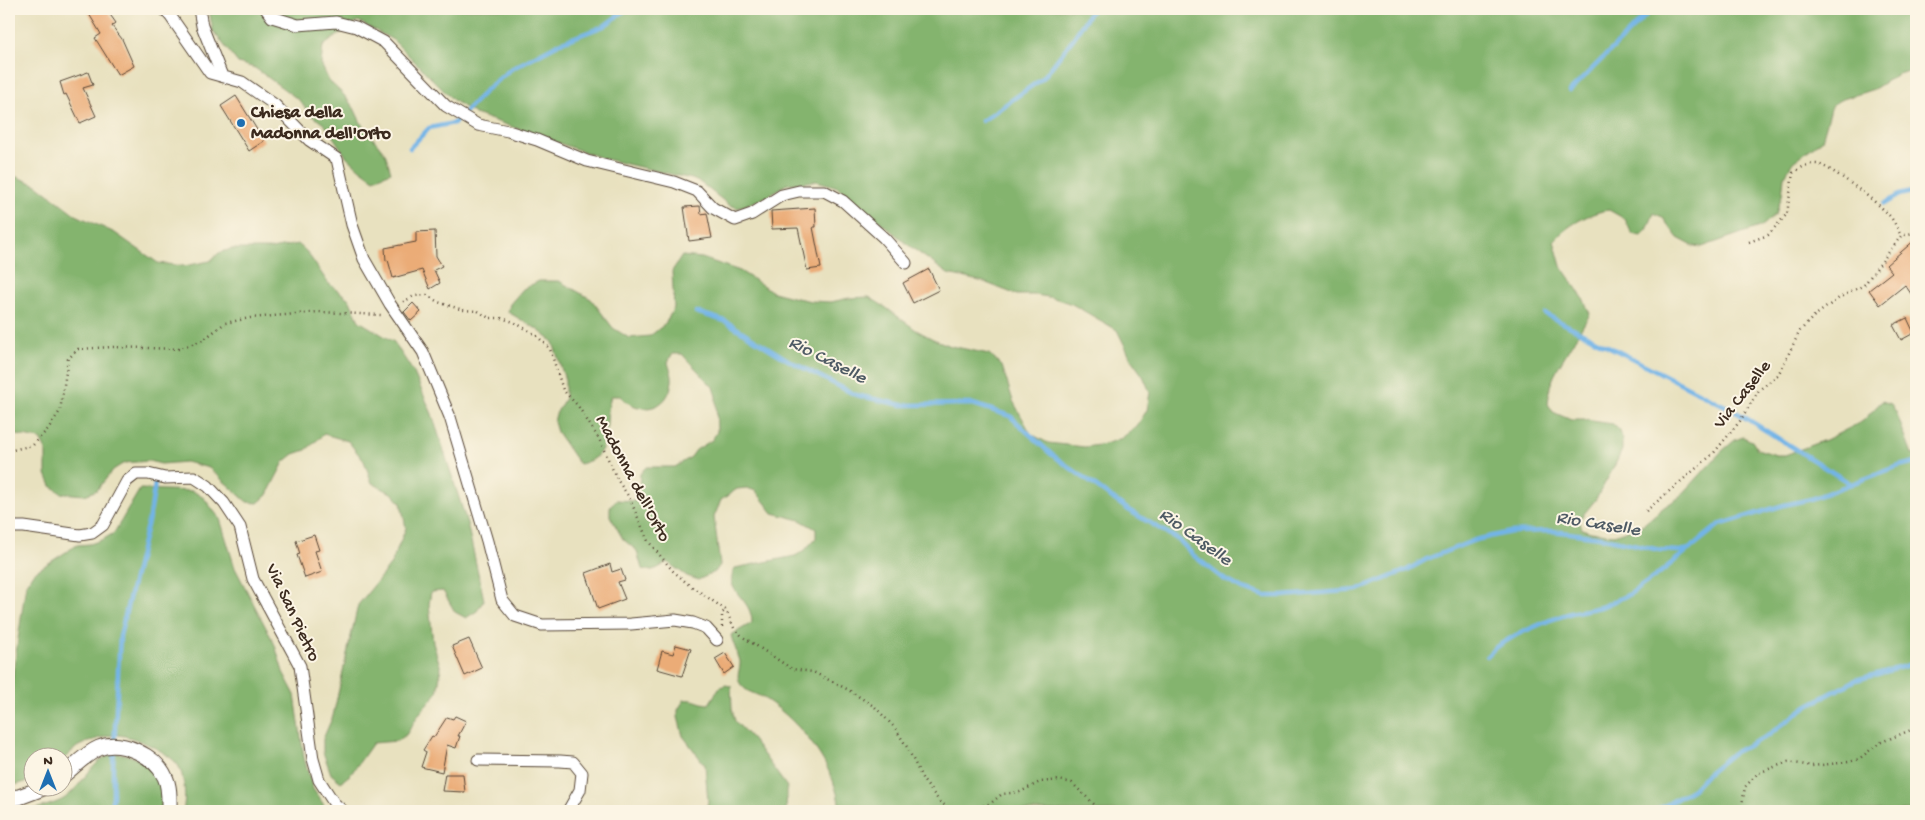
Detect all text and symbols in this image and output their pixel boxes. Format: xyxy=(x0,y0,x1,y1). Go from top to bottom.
place label: Chiesa della Madonna dell'Orto xyxy=(250,103,392,145)
marker: Chiesa della Madonna dell'Orto xyxy=(235,117,247,129)
water label: Rio Caselle xyxy=(784,332,871,391)
street label: Via Caselle xyxy=(1709,356,1777,434)
street label: Madonna dell'Orto xyxy=(590,412,674,546)
water label: Rio Caselle xyxy=(1154,504,1237,573)
water label: Rio Caselle xyxy=(1555,507,1643,543)
street label: Via San Pietro xyxy=(260,560,324,665)
north arrow xyxy=(22,748,72,798)
text: N xyxy=(43,753,53,770)

